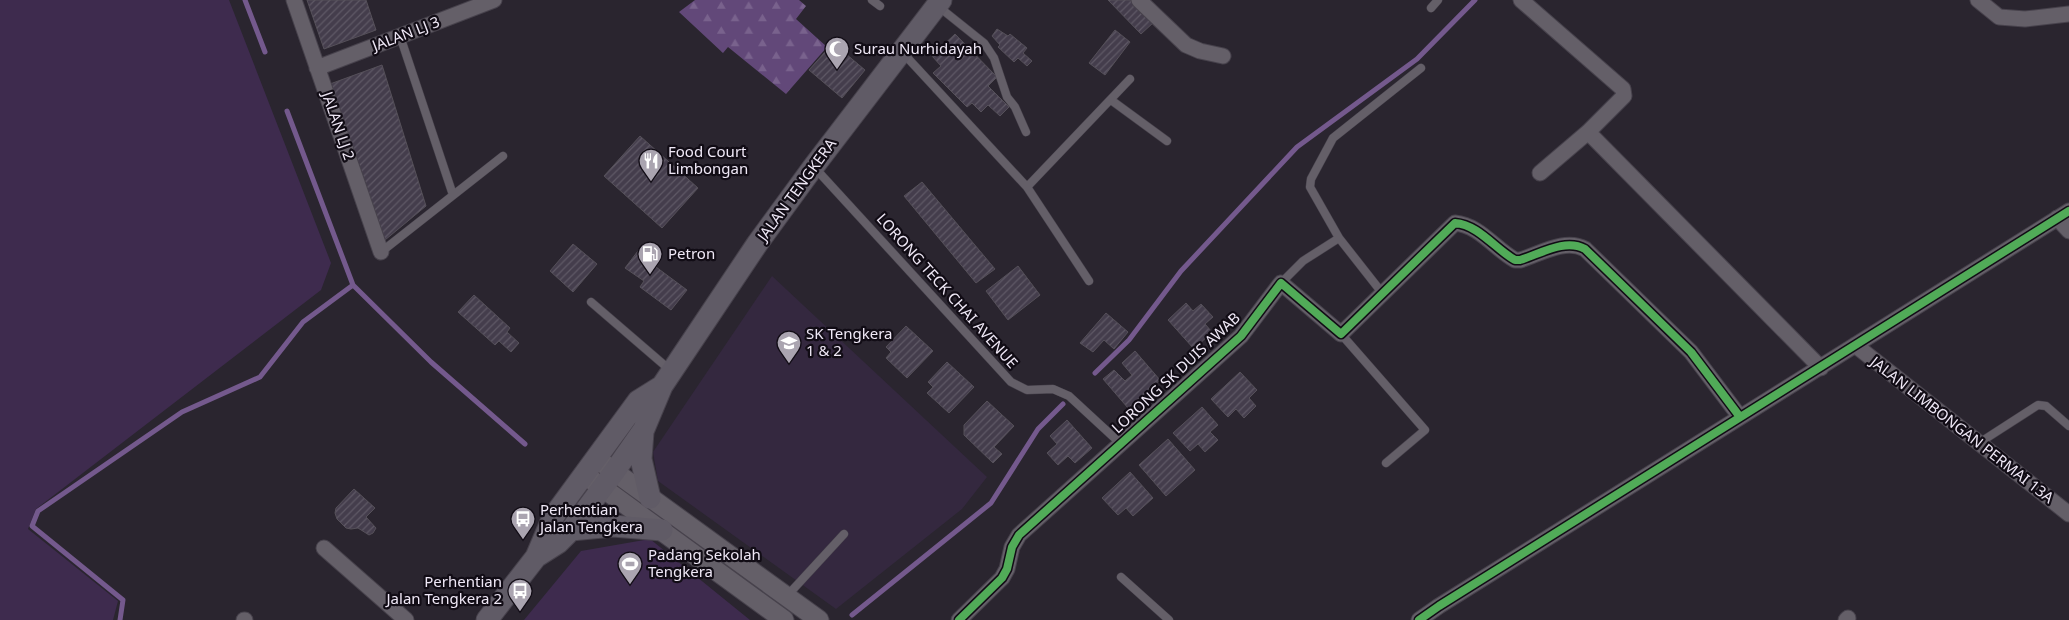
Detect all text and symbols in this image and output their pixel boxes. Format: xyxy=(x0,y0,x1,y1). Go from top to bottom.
street label: JALAN LJ 3 xyxy=(367,11,442,56)
mosque icon: Surau Nurhidayah xyxy=(824,36,850,70)
place label: Surau Nurhidayah xyxy=(854,38,982,58)
street label: JALAN LJ 2 xyxy=(317,87,360,162)
street label: JALAN TENGKERA xyxy=(751,134,840,246)
place label: Food Court Limbongan xyxy=(668,141,748,178)
restaurant icon: Food Court Limbongan xyxy=(638,148,664,182)
street label: LORONG TECK CHAI AVENUE xyxy=(873,209,1023,372)
fuel station icon: Petron xyxy=(637,241,663,275)
place label: Petron xyxy=(668,243,715,263)
street label: LORONG SK DUIS AWAB xyxy=(1107,307,1244,437)
place label: SK Tengkera 1 & 2 xyxy=(806,323,892,360)
school or university icon: SK Tengkera 1 & 2 xyxy=(776,330,802,364)
street label: JALAN LIMBONGAN PERMAI 13A xyxy=(1865,350,2059,507)
place label: Perhentian Jalan Tengkera xyxy=(538,499,643,536)
bus stop icon: Perhentian Jalan Tengkera xyxy=(510,506,536,540)
place label: Padang Sekolah Tengkera xyxy=(648,544,761,581)
sports icon: Padang Sekolah Tengkera xyxy=(617,551,643,585)
place label: Perhentian Jalan Tengkera 2 xyxy=(385,571,502,608)
bus stop icon: Perhentian Jalan Tengkera 2 xyxy=(507,578,533,612)

